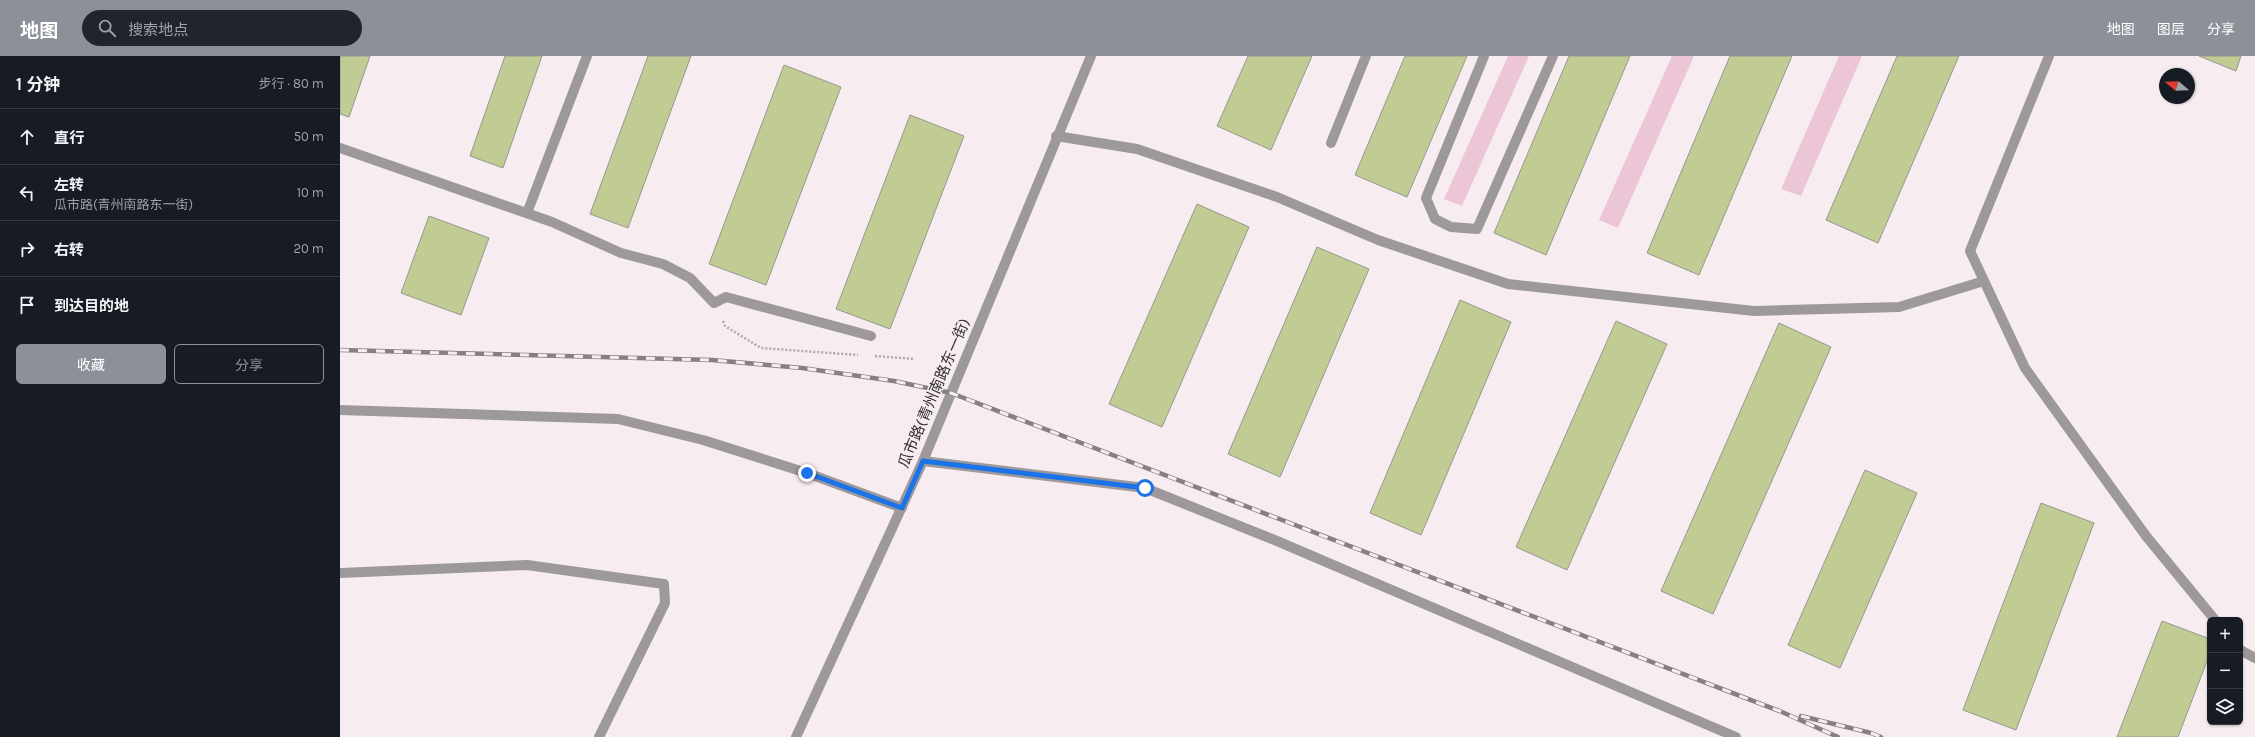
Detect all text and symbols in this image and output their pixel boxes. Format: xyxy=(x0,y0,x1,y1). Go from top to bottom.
search box xyxy=(82,10,362,46)
icon: search xyxy=(96,17,118,39)
text: 地图 xyxy=(20,20,58,42)
text: 搜索地点 xyxy=(128,21,188,39)
text: 地图 xyxy=(2107,21,2135,38)
text: 图层 xyxy=(2157,21,2185,38)
text: 分享 xyxy=(2207,21,2235,38)
north arrow xyxy=(2159,68,2195,104)
text: 1 分钟 xyxy=(16,74,60,94)
text: 步行 · 80 m xyxy=(259,76,324,91)
icon: ahead xyxy=(16,126,38,148)
text: 直行 xyxy=(54,129,84,147)
text: 50 m xyxy=(294,129,324,144)
text: 左转 xyxy=(54,176,84,194)
icon: left xyxy=(16,182,38,204)
text: 10 m xyxy=(297,185,324,200)
text: 瓜市路(青州南路东一街) xyxy=(54,197,193,212)
icon: right xyxy=(16,238,38,260)
text: 右转 xyxy=(54,241,84,259)
text: 20 m xyxy=(294,241,324,256)
icon: arrive xyxy=(16,294,38,316)
text: 到达目的地 xyxy=(54,297,129,315)
street label: 瓜市路(青州南路东一街) xyxy=(894,316,974,470)
button: 收藏 xyxy=(16,344,166,384)
button: 分享 xyxy=(174,344,324,384)
route end xyxy=(798,464,816,482)
route start xyxy=(1136,479,1154,497)
map controls xyxy=(2207,617,2243,725)
button: + xyxy=(2207,617,2243,653)
button: − xyxy=(2207,653,2243,689)
button: layers xyxy=(2207,689,2243,725)

